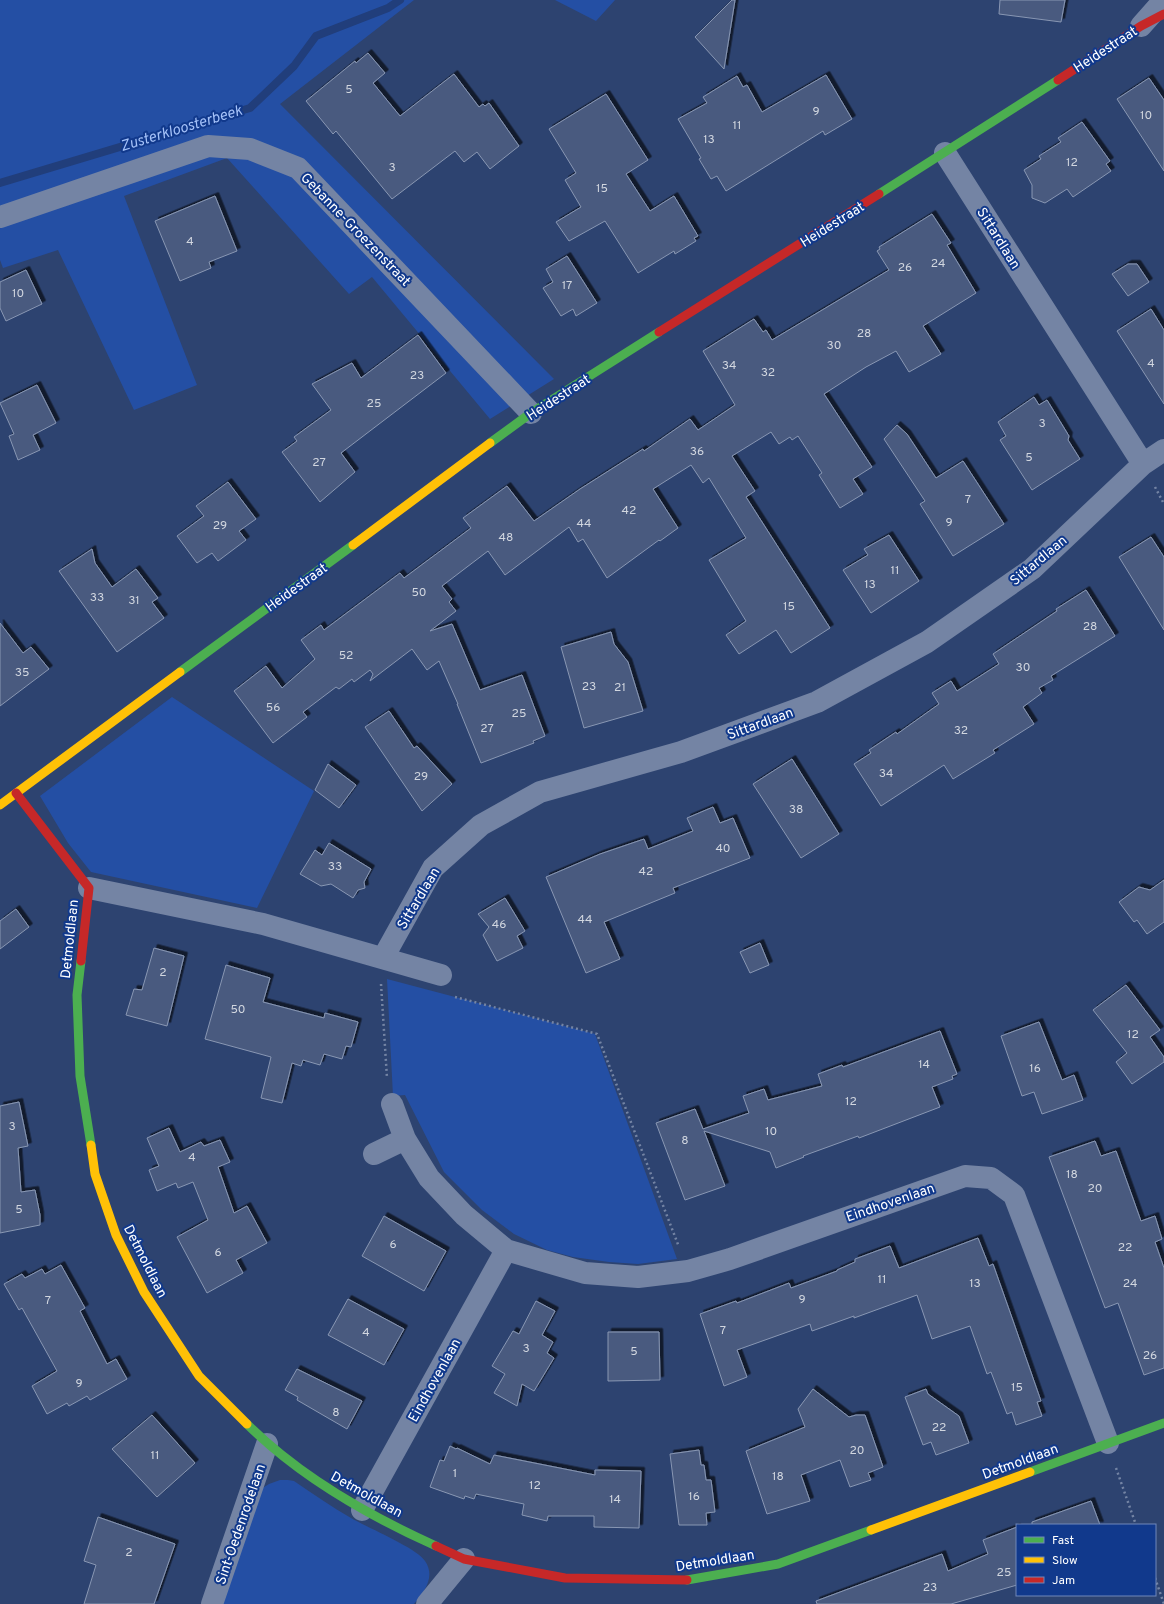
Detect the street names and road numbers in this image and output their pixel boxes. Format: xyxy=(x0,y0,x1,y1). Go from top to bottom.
street label: Heidestraat xyxy=(1071,23,1141,77)
street label: Gebanne-Groezenstraat xyxy=(296,170,413,290)
street label: Heidestraat xyxy=(798,199,868,252)
street label: Sittardlaan xyxy=(972,205,1023,273)
street label: Heidestraat xyxy=(524,371,594,425)
street label: Sittardlaan xyxy=(1007,532,1071,590)
street label: Heidestraat xyxy=(263,560,331,616)
street label: Sittardlaan xyxy=(725,705,796,744)
street label: Sittardlaan xyxy=(394,865,444,933)
street label: Detmoldlaan xyxy=(58,899,83,980)
street label: Eindhovenlaan xyxy=(844,1180,937,1227)
street label: Detmoldlaan xyxy=(119,1222,170,1301)
street label: Eindhovenlaan xyxy=(405,1336,465,1425)
street label: Detmoldlaan xyxy=(980,1441,1061,1484)
street label: Sint-Oedenrodelaan xyxy=(213,1462,270,1587)
street label: Detmoldlaan xyxy=(327,1469,405,1522)
street label: Detmoldlaan xyxy=(675,1547,756,1576)

